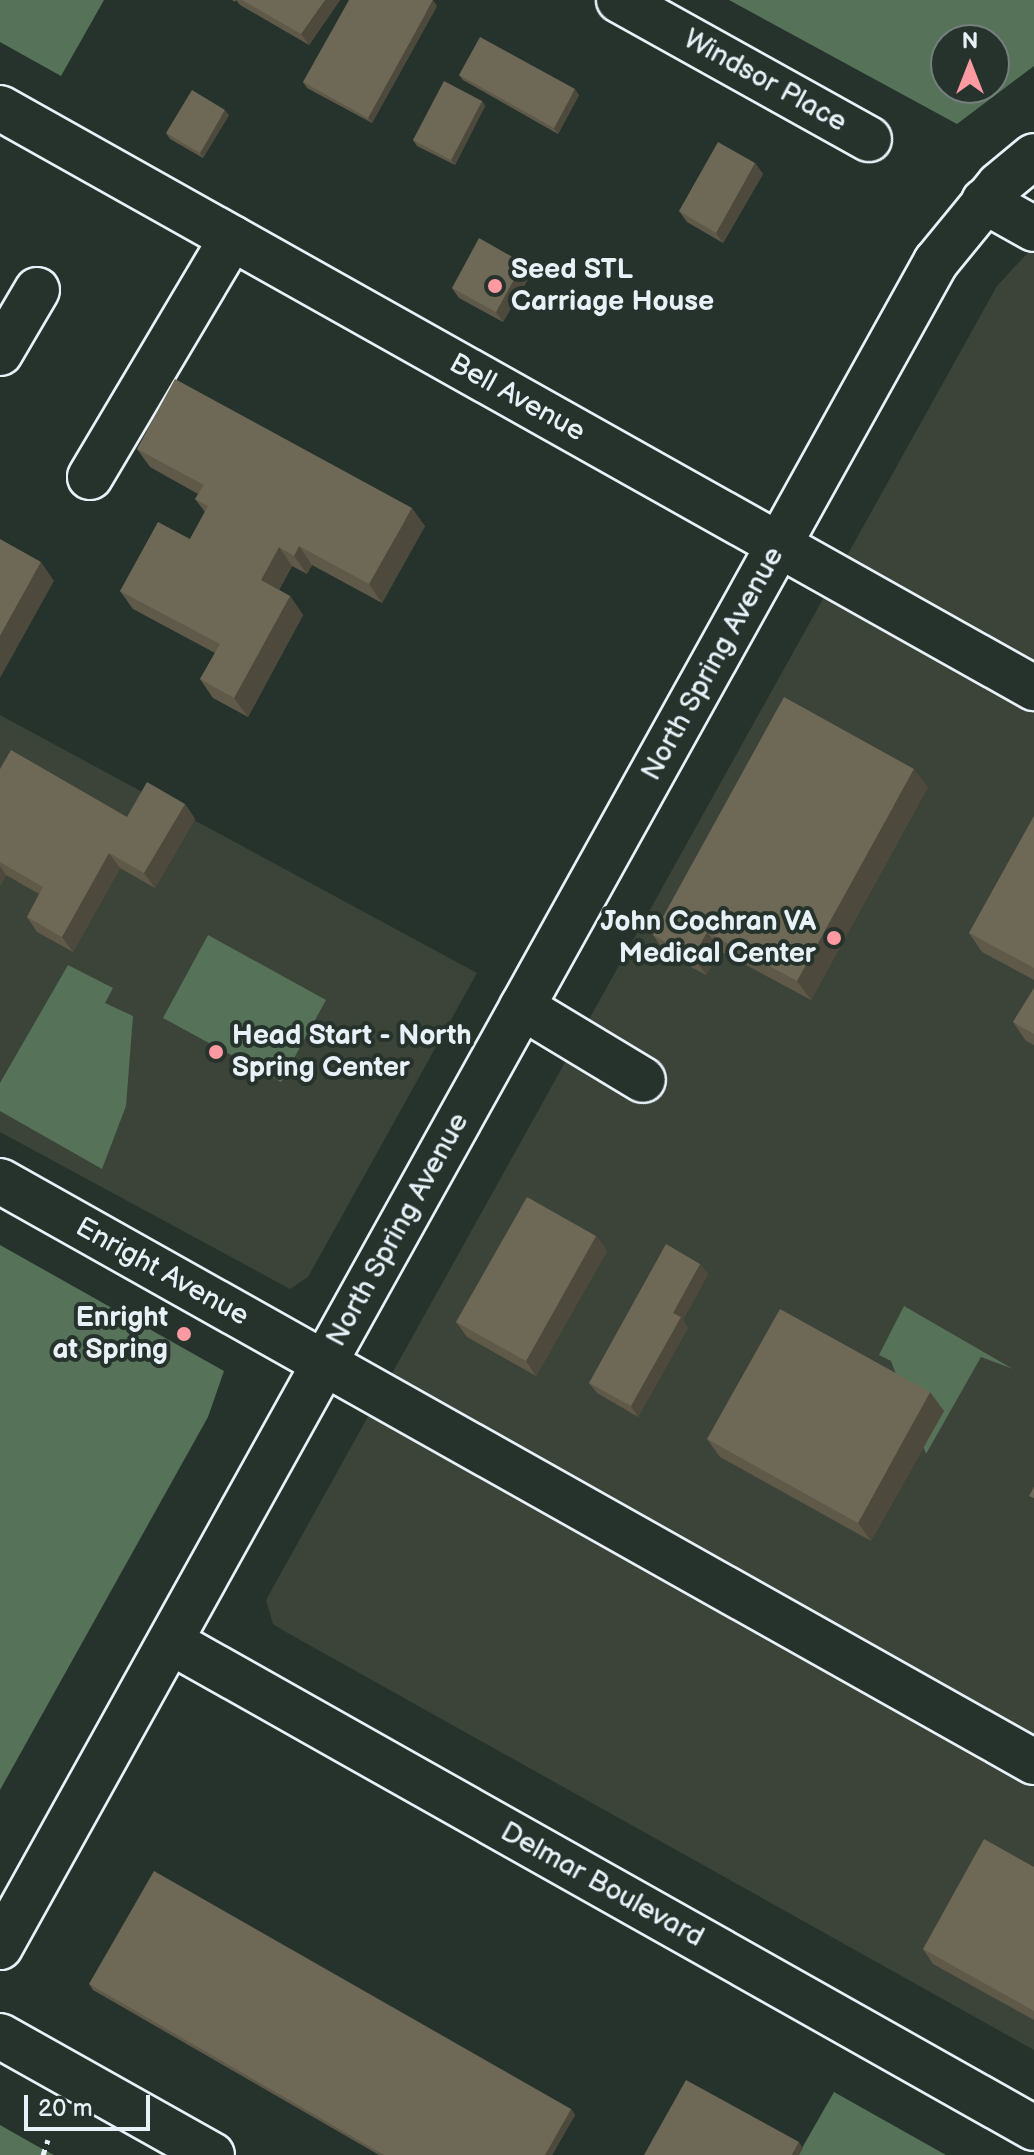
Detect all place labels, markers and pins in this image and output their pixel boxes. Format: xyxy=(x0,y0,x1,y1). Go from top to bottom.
place label: Seed STL Carriage House xyxy=(511,253,714,319)
marker: Seed STL Carriage House xyxy=(486,277,504,295)
place label: John Cochran VA Medical Center xyxy=(599,905,816,971)
marker: John Cochran VA Medical Center xyxy=(823,927,845,949)
place label: Head Start - North Spring Center xyxy=(232,1019,472,1085)
marker: Head Start - North Spring Center xyxy=(207,1043,225,1061)
place label: Enright at Spring xyxy=(52,1301,168,1367)
marker: Enright at Spring xyxy=(175,1325,193,1343)

